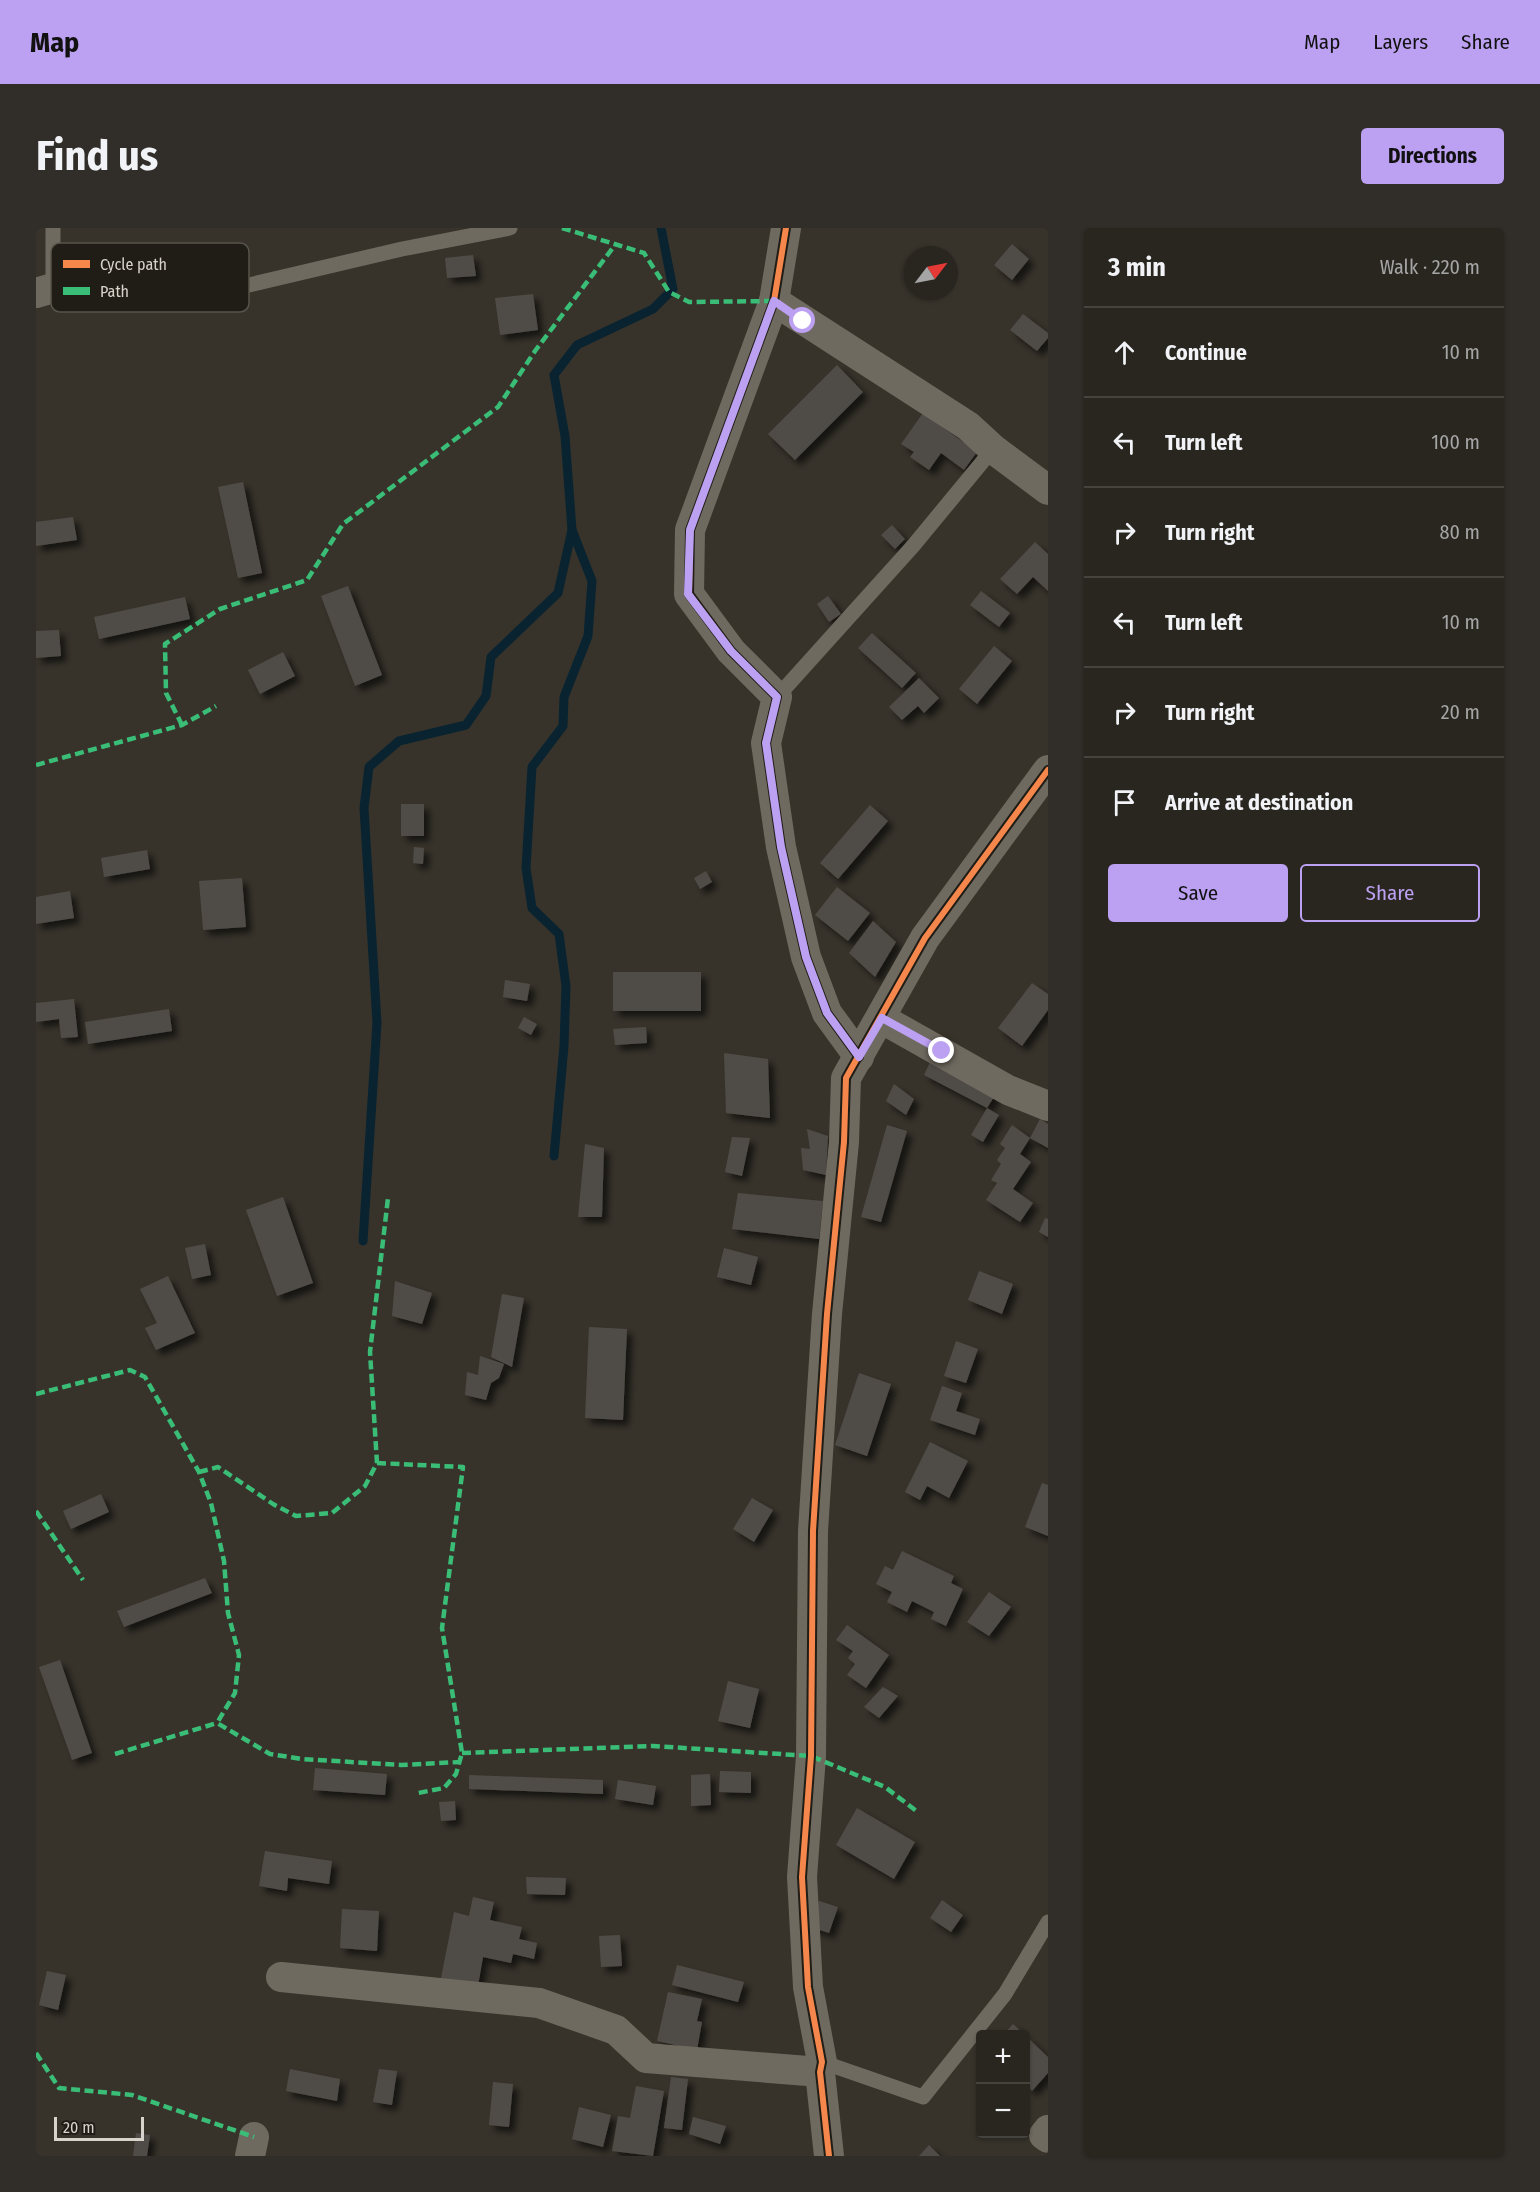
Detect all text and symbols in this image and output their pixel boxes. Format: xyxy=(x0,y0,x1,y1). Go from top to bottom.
text: Map xyxy=(30,26,79,59)
text: Map xyxy=(1304,29,1340,55)
text: Layers xyxy=(1373,29,1428,55)
text: Share xyxy=(1461,29,1510,55)
button: Directions xyxy=(1361,128,1504,184)
text: Find us xyxy=(36,131,158,181)
legend xyxy=(51,243,249,312)
north arrow xyxy=(904,246,958,300)
text: 3 min xyxy=(1108,252,1166,283)
text: Cycle path xyxy=(100,255,167,274)
text: Walk · 220 m xyxy=(1380,255,1480,279)
text: Path xyxy=(100,282,129,301)
route start xyxy=(789,307,815,333)
icon: ahead xyxy=(1108,336,1141,369)
text: Continue xyxy=(1165,339,1247,366)
text: 10 m xyxy=(1442,340,1480,364)
icon: left xyxy=(1108,426,1141,459)
text: Turn left xyxy=(1165,429,1243,456)
text: 100 m xyxy=(1431,430,1480,454)
icon: right xyxy=(1108,516,1141,549)
text: Turn right xyxy=(1165,519,1254,546)
text: 80 m xyxy=(1440,520,1480,544)
icon: left xyxy=(1108,606,1141,639)
text: Turn left xyxy=(1165,609,1243,636)
text: 10 m xyxy=(1442,610,1480,634)
icon: right xyxy=(1108,696,1141,729)
text: Turn right xyxy=(1165,699,1254,726)
text: 20 m xyxy=(1441,700,1480,724)
icon: arrive xyxy=(1108,786,1141,819)
text: Arrive at destination xyxy=(1165,789,1353,816)
button: Save xyxy=(1108,864,1288,922)
button: Share xyxy=(1300,864,1480,922)
route end xyxy=(928,1037,954,1063)
map controls xyxy=(976,2030,1030,2138)
button: + xyxy=(976,2030,1030,2084)
button: − xyxy=(976,2084,1030,2138)
scale bar xyxy=(54,2114,144,2142)
text: 20 m xyxy=(63,2118,94,2137)

